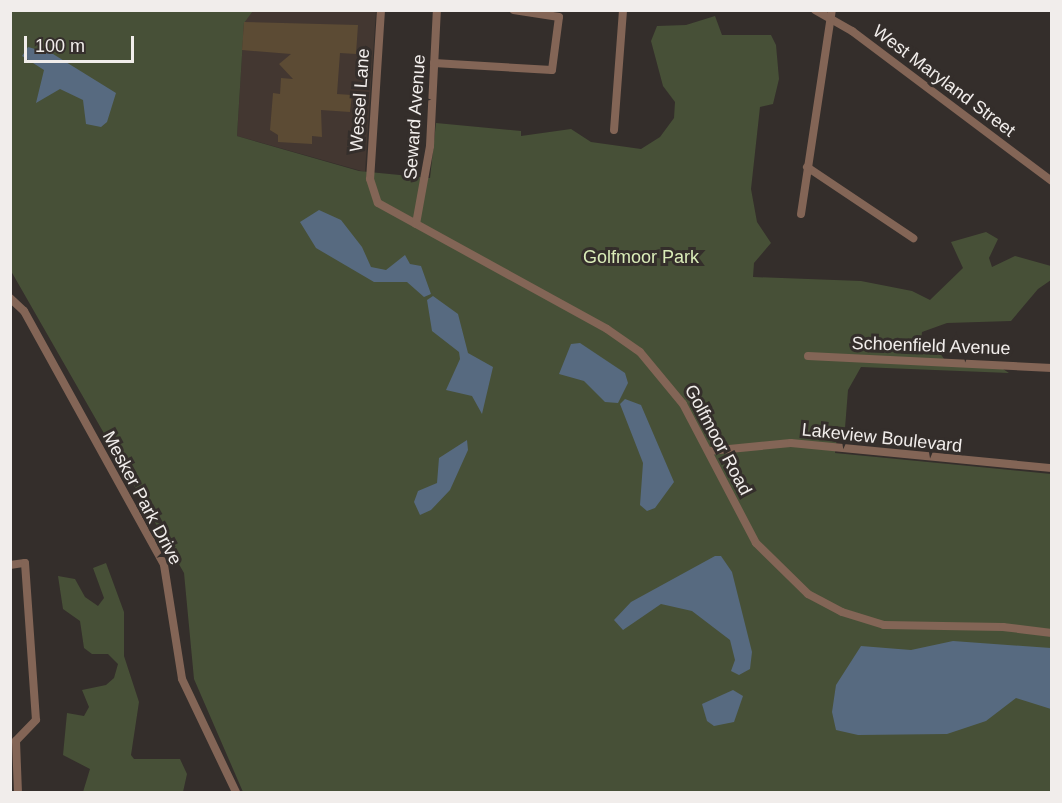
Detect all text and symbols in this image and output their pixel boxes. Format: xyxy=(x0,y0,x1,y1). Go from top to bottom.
street label: West Maryland Street xyxy=(869,20,1019,142)
scale bar xyxy=(27,24,136,62)
text: 100 m xyxy=(35,36,85,56)
street label: Wessel Lane xyxy=(346,48,374,152)
street label: Seward Avenue xyxy=(400,53,430,181)
park label: Golfmoor Park xyxy=(583,246,699,268)
street label: Schoenfield Avenue xyxy=(851,332,1011,360)
street label: Golfmoor Road xyxy=(680,381,756,499)
street label: Lakeview Boulevard xyxy=(801,419,963,457)
street label: Mesker Park Drive xyxy=(98,428,186,568)

